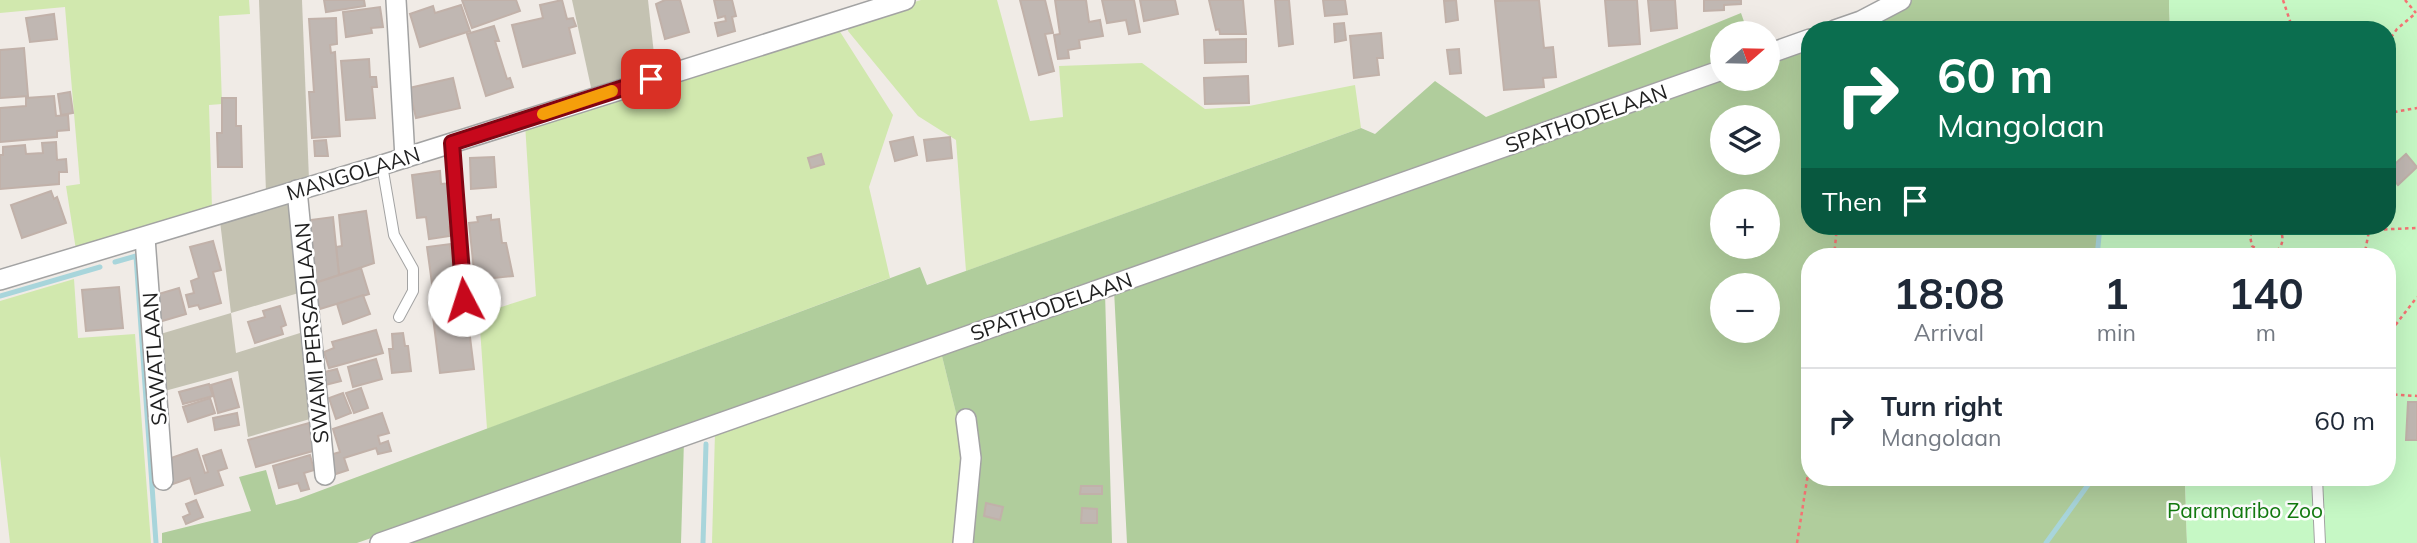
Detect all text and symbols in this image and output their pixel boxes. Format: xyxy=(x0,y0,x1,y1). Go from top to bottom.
north arrow xyxy=(1710,21,1780,91)
map controls xyxy=(1710,21,1780,343)
text: 60 m xyxy=(1937,44,2053,105)
pin xyxy=(621,49,681,109)
icon: right xyxy=(1822,49,1913,140)
icon: arrive xyxy=(632,60,670,98)
street label: SPATHODELAAN xyxy=(1502,78,1670,158)
button: layers xyxy=(1710,105,1780,175)
text: Mangolaan xyxy=(1937,105,2105,145)
street label: MANGOLAAN xyxy=(283,140,423,206)
icon: arrive xyxy=(1896,182,1934,220)
text: Then xyxy=(1822,185,1882,218)
button: + xyxy=(1710,189,1780,259)
street label: SWAMI PERSADLAAN xyxy=(288,221,334,445)
position arrow xyxy=(427,263,501,337)
street label: SPATHODELAAN xyxy=(967,266,1135,346)
text: 18:08 xyxy=(1893,267,2004,320)
text: 1 xyxy=(2104,267,2129,320)
text: 140 xyxy=(2228,267,2304,320)
button: − xyxy=(1710,273,1780,343)
street label: SAWATLAAN xyxy=(136,291,172,427)
text: Arrival xyxy=(1914,318,1984,347)
text: min xyxy=(2097,318,2136,347)
text: m xyxy=(2256,318,2276,347)
text: Turn right xyxy=(1881,390,2002,423)
icon: right xyxy=(1822,402,1860,440)
text: 60 m xyxy=(2314,404,2375,437)
text: Mangolaan xyxy=(1881,423,2002,452)
park label: Paramaribo Zoo xyxy=(2167,497,2323,523)

